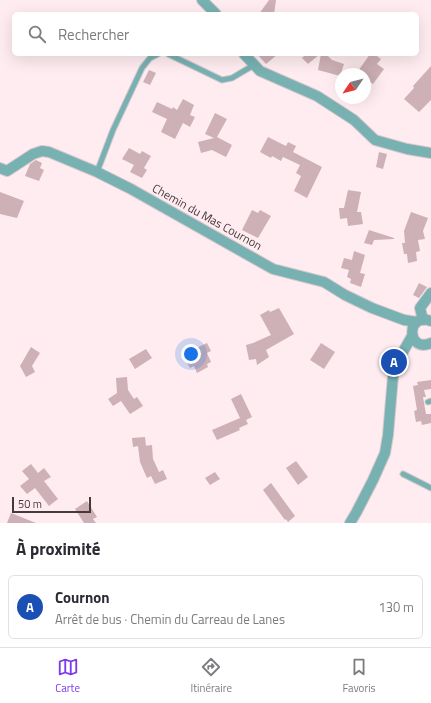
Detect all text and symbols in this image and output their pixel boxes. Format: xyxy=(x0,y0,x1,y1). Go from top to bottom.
search box xyxy=(12,12,419,56)
icon: search xyxy=(26,23,48,45)
text: Rechercher xyxy=(58,23,129,46)
north arrow xyxy=(335,68,371,104)
street label: Chemin du Mas Cournon xyxy=(149,178,266,255)
your location xyxy=(181,344,201,364)
pin: A xyxy=(381,347,407,377)
scale bar xyxy=(12,495,91,514)
text: 50 m xyxy=(18,496,42,512)
text: À proximité xyxy=(16,536,100,562)
text: Cournon xyxy=(55,586,109,609)
text: A xyxy=(26,597,34,617)
text: 130 m xyxy=(378,597,414,617)
text: Arrêt de bus · Chemin du Carreau de Lanes xyxy=(55,609,285,629)
tab: Carte xyxy=(55,656,80,696)
tab: Itinéraire xyxy=(191,656,232,696)
tab: Favoris xyxy=(343,656,376,696)

